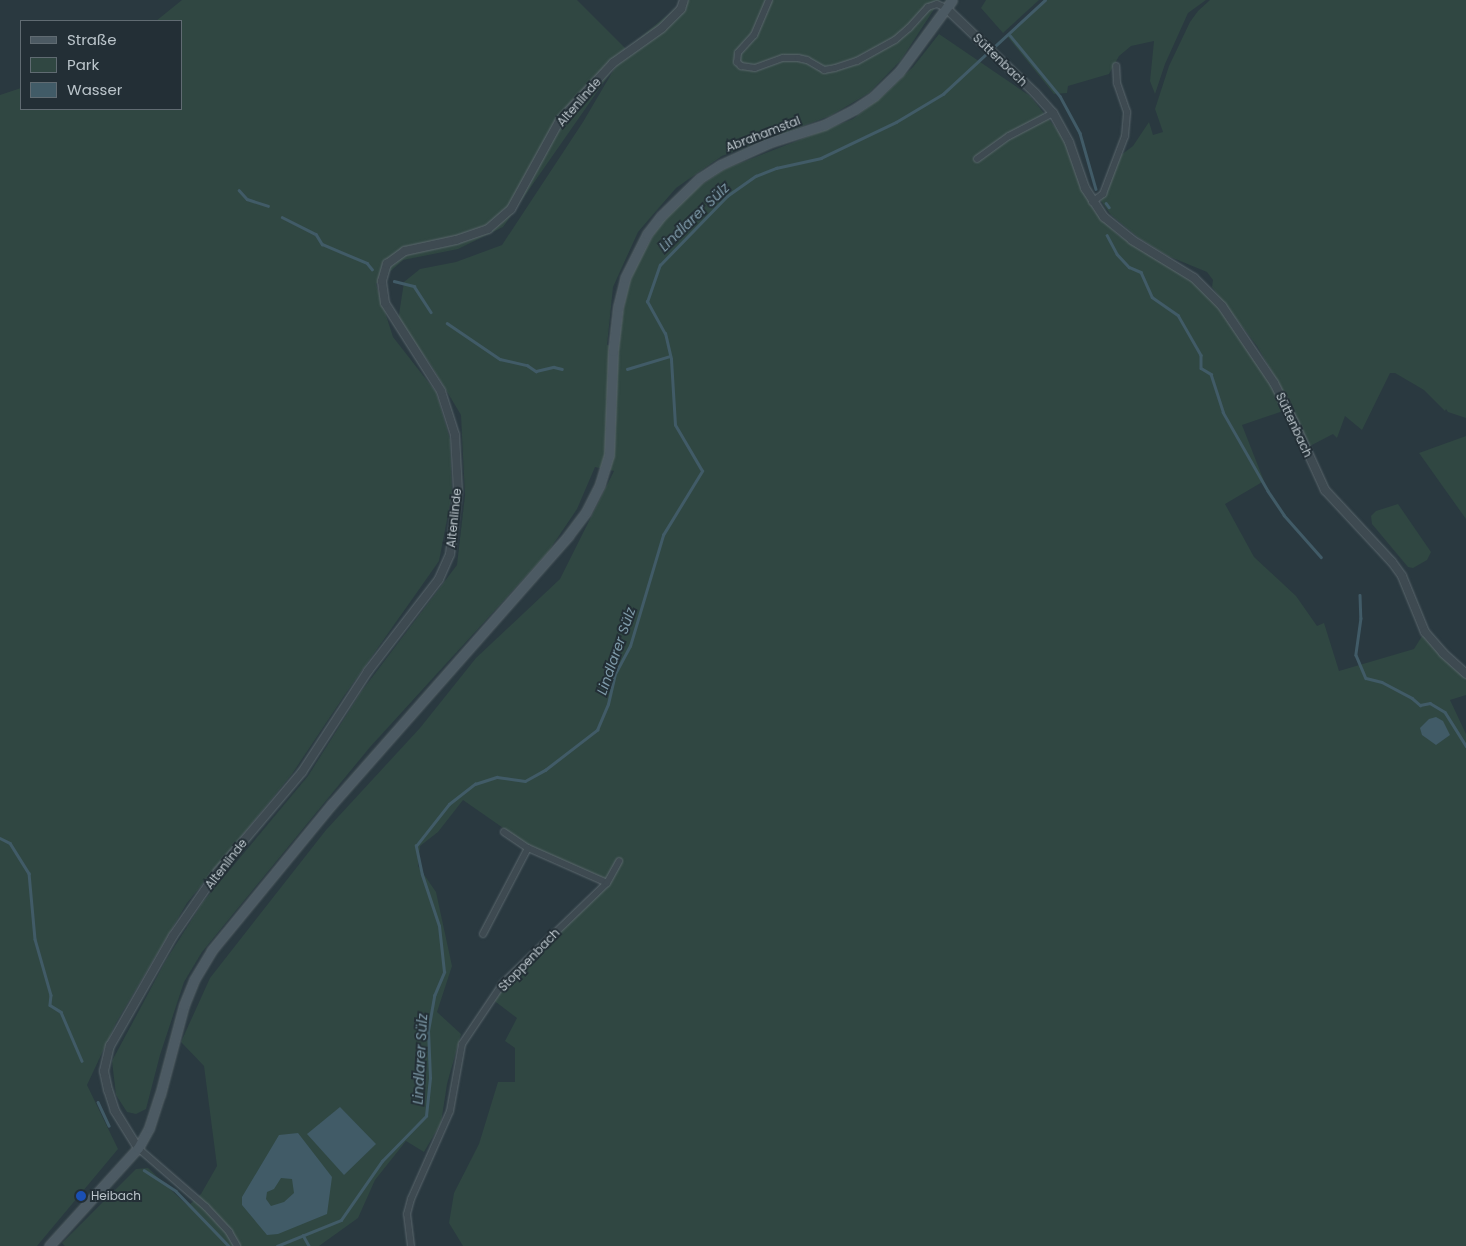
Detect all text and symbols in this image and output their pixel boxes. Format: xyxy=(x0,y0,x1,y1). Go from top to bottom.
legend xyxy=(20,20,182,110)
text: Straße xyxy=(67,29,117,50)
street label: Süttenbach xyxy=(970,31,1030,89)
text: Park xyxy=(67,54,99,75)
street label: Altenlinde xyxy=(554,75,604,129)
text: Wasser xyxy=(67,79,122,100)
street label: Abrahamstal xyxy=(724,113,802,155)
water label: Lindlarer Sülz xyxy=(655,179,733,255)
street label: Süttenbach xyxy=(1273,390,1315,460)
street label: Altenlinde xyxy=(444,488,464,548)
water label: Lindlarer Sülz xyxy=(593,605,639,697)
street label: Altenlinde xyxy=(202,836,250,892)
street label: Stoppenbach xyxy=(495,926,563,994)
water label: Lindlarer Sülz xyxy=(409,1013,431,1105)
place label: Heibach xyxy=(91,1189,141,1203)
marker: Heibach xyxy=(75,1190,87,1202)

